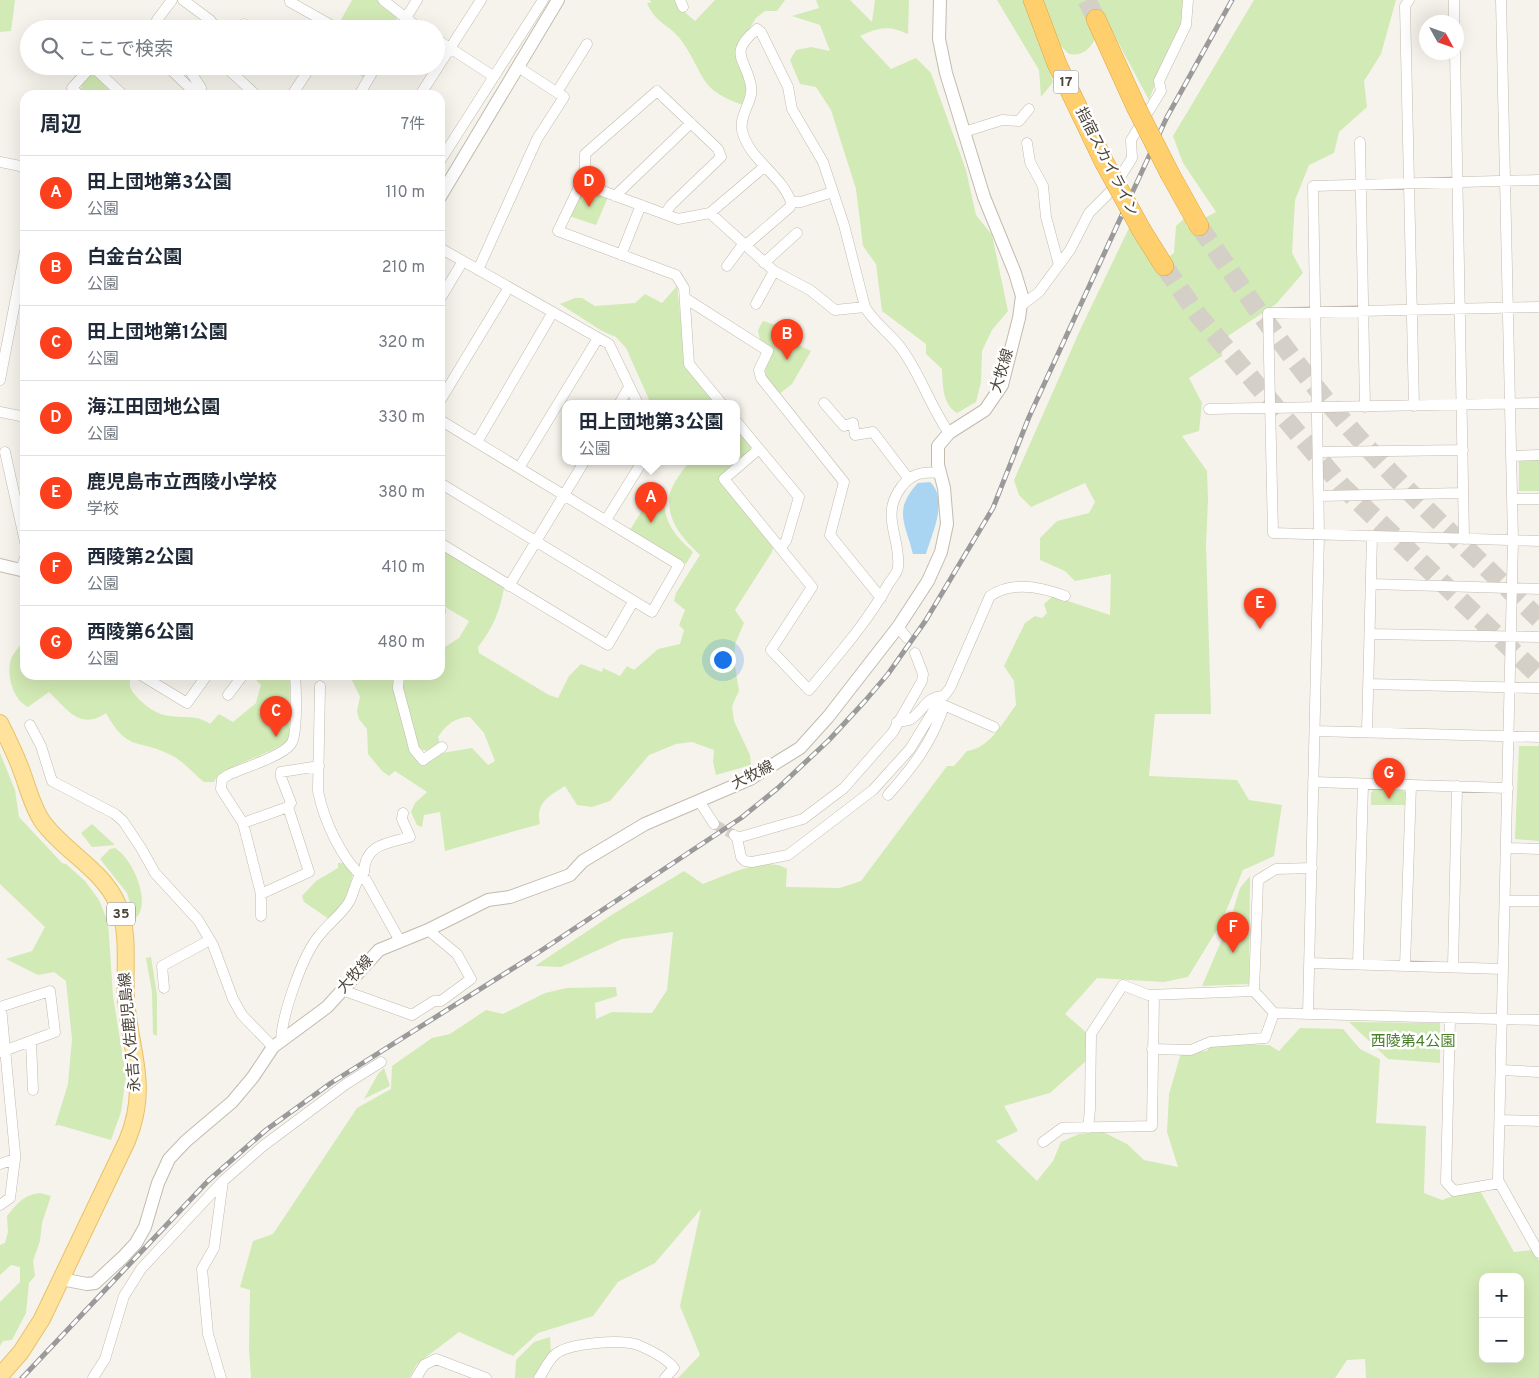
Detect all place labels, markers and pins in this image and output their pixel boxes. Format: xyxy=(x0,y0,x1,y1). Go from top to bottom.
pin: D xyxy=(573,166,605,207)
pin: B xyxy=(771,319,803,360)
pin: A xyxy=(635,482,667,523)
pin: E xyxy=(1244,588,1276,629)
pin: C xyxy=(260,696,292,737)
pin: G xyxy=(1373,758,1405,799)
pin: F xyxy=(1217,912,1249,953)

